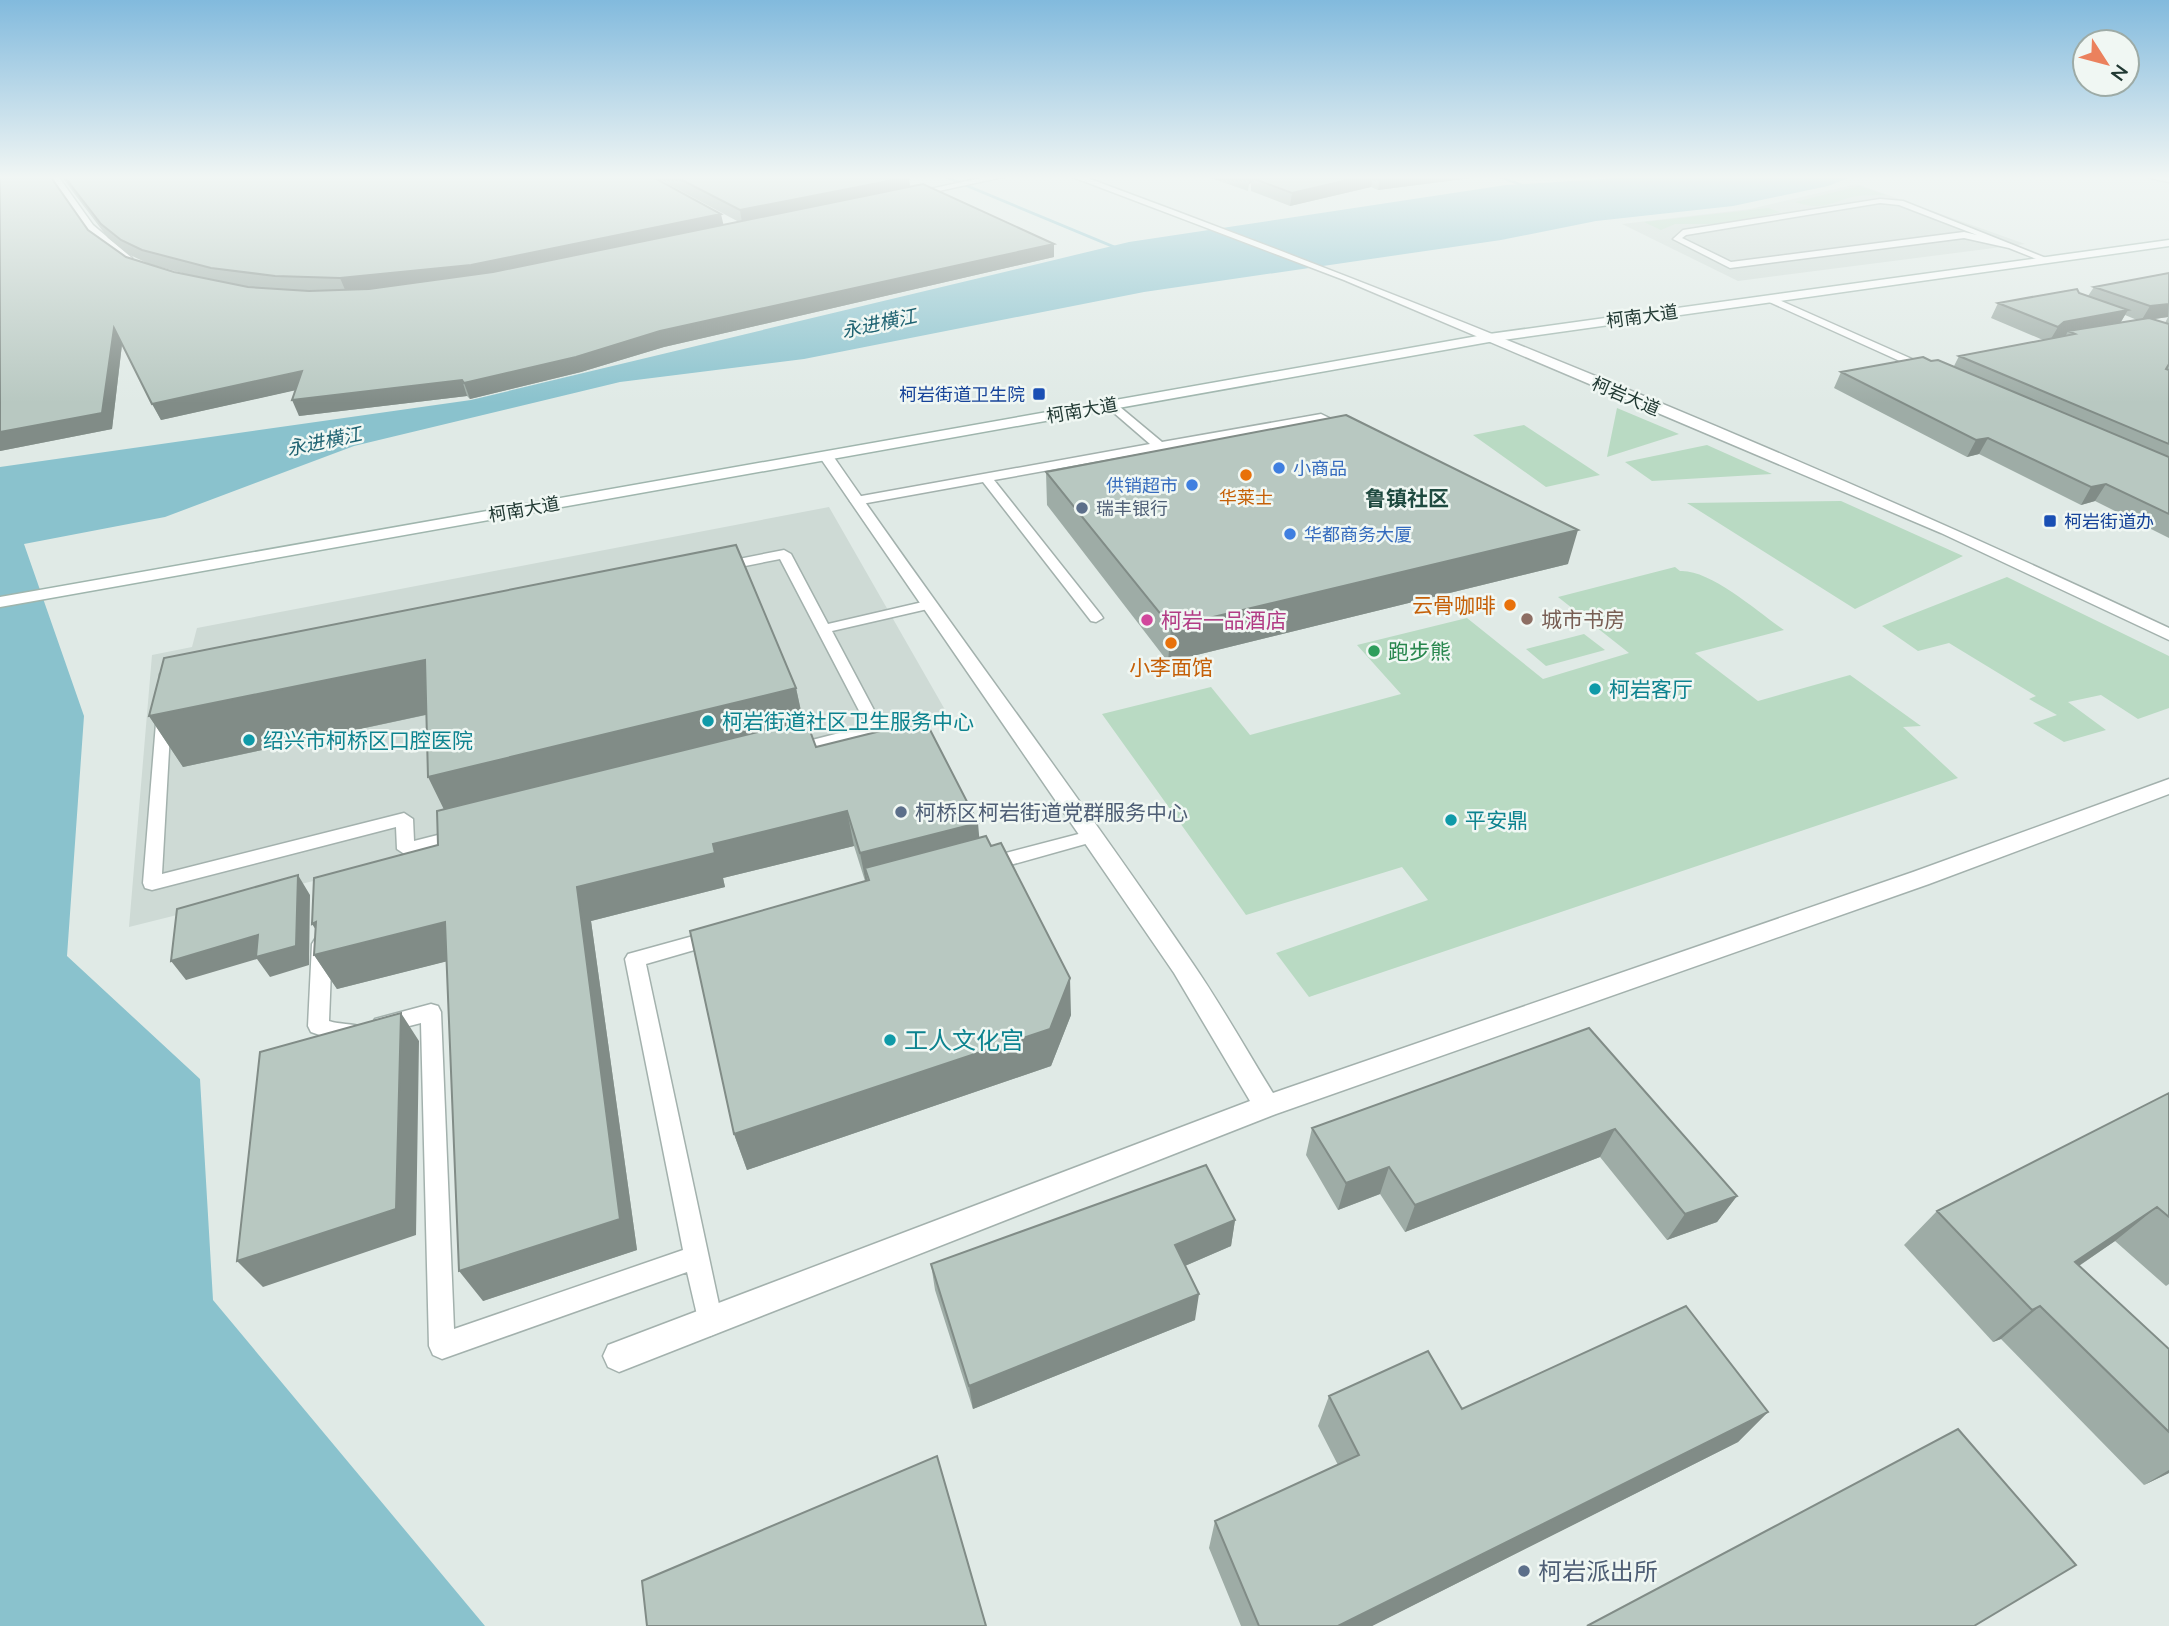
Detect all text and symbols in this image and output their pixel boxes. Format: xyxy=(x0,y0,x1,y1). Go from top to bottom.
north arrow xyxy=(2071,28,2141,98)
text: N xyxy=(2106,60,2134,86)
street label: 柯南大道 xyxy=(1605,300,1679,332)
water label: 永进横江 xyxy=(839,303,921,343)
street label: 柯岩大道 xyxy=(1588,371,1664,421)
place label: 柯岩街道卫生院 xyxy=(899,383,1025,406)
marker: 柯岩街道卫生院 xyxy=(1031,386,1047,402)
street label: 柯南大道 xyxy=(1045,392,1119,428)
water label: 永进横江 xyxy=(284,421,366,461)
place label: 小商品 xyxy=(1293,457,1347,480)
marker: 小商品 xyxy=(1271,460,1287,476)
marker: 华莱士 xyxy=(1238,467,1254,483)
place label: 供销超市 xyxy=(1106,474,1178,497)
marker: 供销超市 xyxy=(1184,477,1200,493)
district label: 鲁镇社区 xyxy=(1365,485,1449,511)
place label: 华莱士 xyxy=(1219,486,1273,509)
street label: 柯南大道 xyxy=(487,491,561,527)
place label: 瑞丰银行 xyxy=(1096,497,1168,520)
marker: 瑞丰银行 xyxy=(1074,500,1090,516)
place label: 柯岩街道办 xyxy=(2064,510,2154,533)
marker: 柯岩街道办 xyxy=(2042,513,2058,529)
place label: 华都商务大厦 xyxy=(1304,523,1412,546)
marker: 华都商务大厦 xyxy=(1282,526,1298,542)
place label: 云骨咖啡 xyxy=(1412,592,1496,618)
marker: 云骨咖啡 xyxy=(1502,597,1518,613)
place label: 城市书房 xyxy=(1541,606,1625,632)
place label: 柯岩一品酒店 xyxy=(1161,607,1287,633)
marker: 城市书房 xyxy=(1519,611,1535,627)
marker: 柯岩一品酒店 xyxy=(1139,612,1155,628)
marker: 小李面馆 xyxy=(1163,635,1179,651)
place label: 跑步熊 xyxy=(1388,638,1451,664)
marker: 跑步熊 xyxy=(1366,643,1382,659)
place label: 小李面馆 xyxy=(1129,654,1213,680)
place label: 柯岩客厅 xyxy=(1609,676,1693,702)
marker: 柯岩客厅 xyxy=(1587,681,1603,697)
place label: 柯岩街道社区卫生服务中心 xyxy=(722,708,974,734)
marker: 柯岩街道社区卫生服务中心 xyxy=(700,713,716,729)
place label: 绍兴市柯桥区口腔医院 xyxy=(263,727,473,753)
marker: 绍兴市柯桥区口腔医院 xyxy=(241,732,257,748)
place label: 柯桥区柯岩街道党群服务中心 xyxy=(915,799,1188,825)
marker: 柯桥区柯岩街道党群服务中心 xyxy=(893,804,909,820)
place label: 平安鼎 xyxy=(1465,807,1528,833)
marker: 平安鼎 xyxy=(1443,812,1459,828)
place label: 工人文化宫 xyxy=(904,1025,1024,1055)
marker: 工人文化宫 xyxy=(882,1032,898,1048)
place label: 柯岩派出所 xyxy=(1538,1556,1658,1586)
marker: 柯岩派出所 xyxy=(1516,1563,1532,1579)

